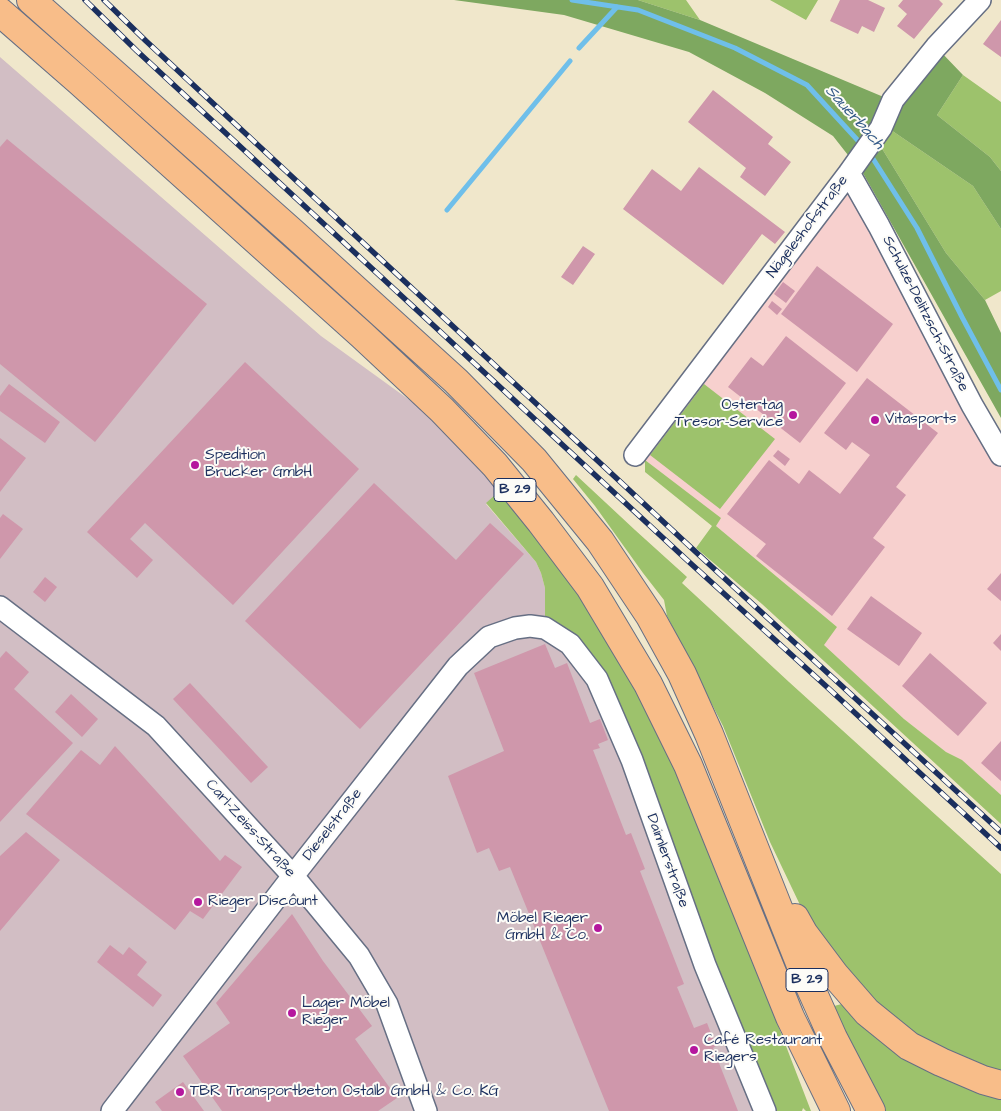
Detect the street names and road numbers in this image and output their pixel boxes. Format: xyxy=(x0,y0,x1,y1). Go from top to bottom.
street label: Nägeleshofstraße xyxy=(764,172,852,282)
street label: Schulze-Delitzsch-Straße xyxy=(878,233,972,395)
road number: B 29 xyxy=(494,478,536,502)
street label: Carl-Zeiss-Straße xyxy=(201,776,299,882)
street label: Dieselstraße xyxy=(299,785,367,865)
street label: Daimlerstraße xyxy=(642,812,692,910)
road number: B 29 xyxy=(786,968,828,992)

